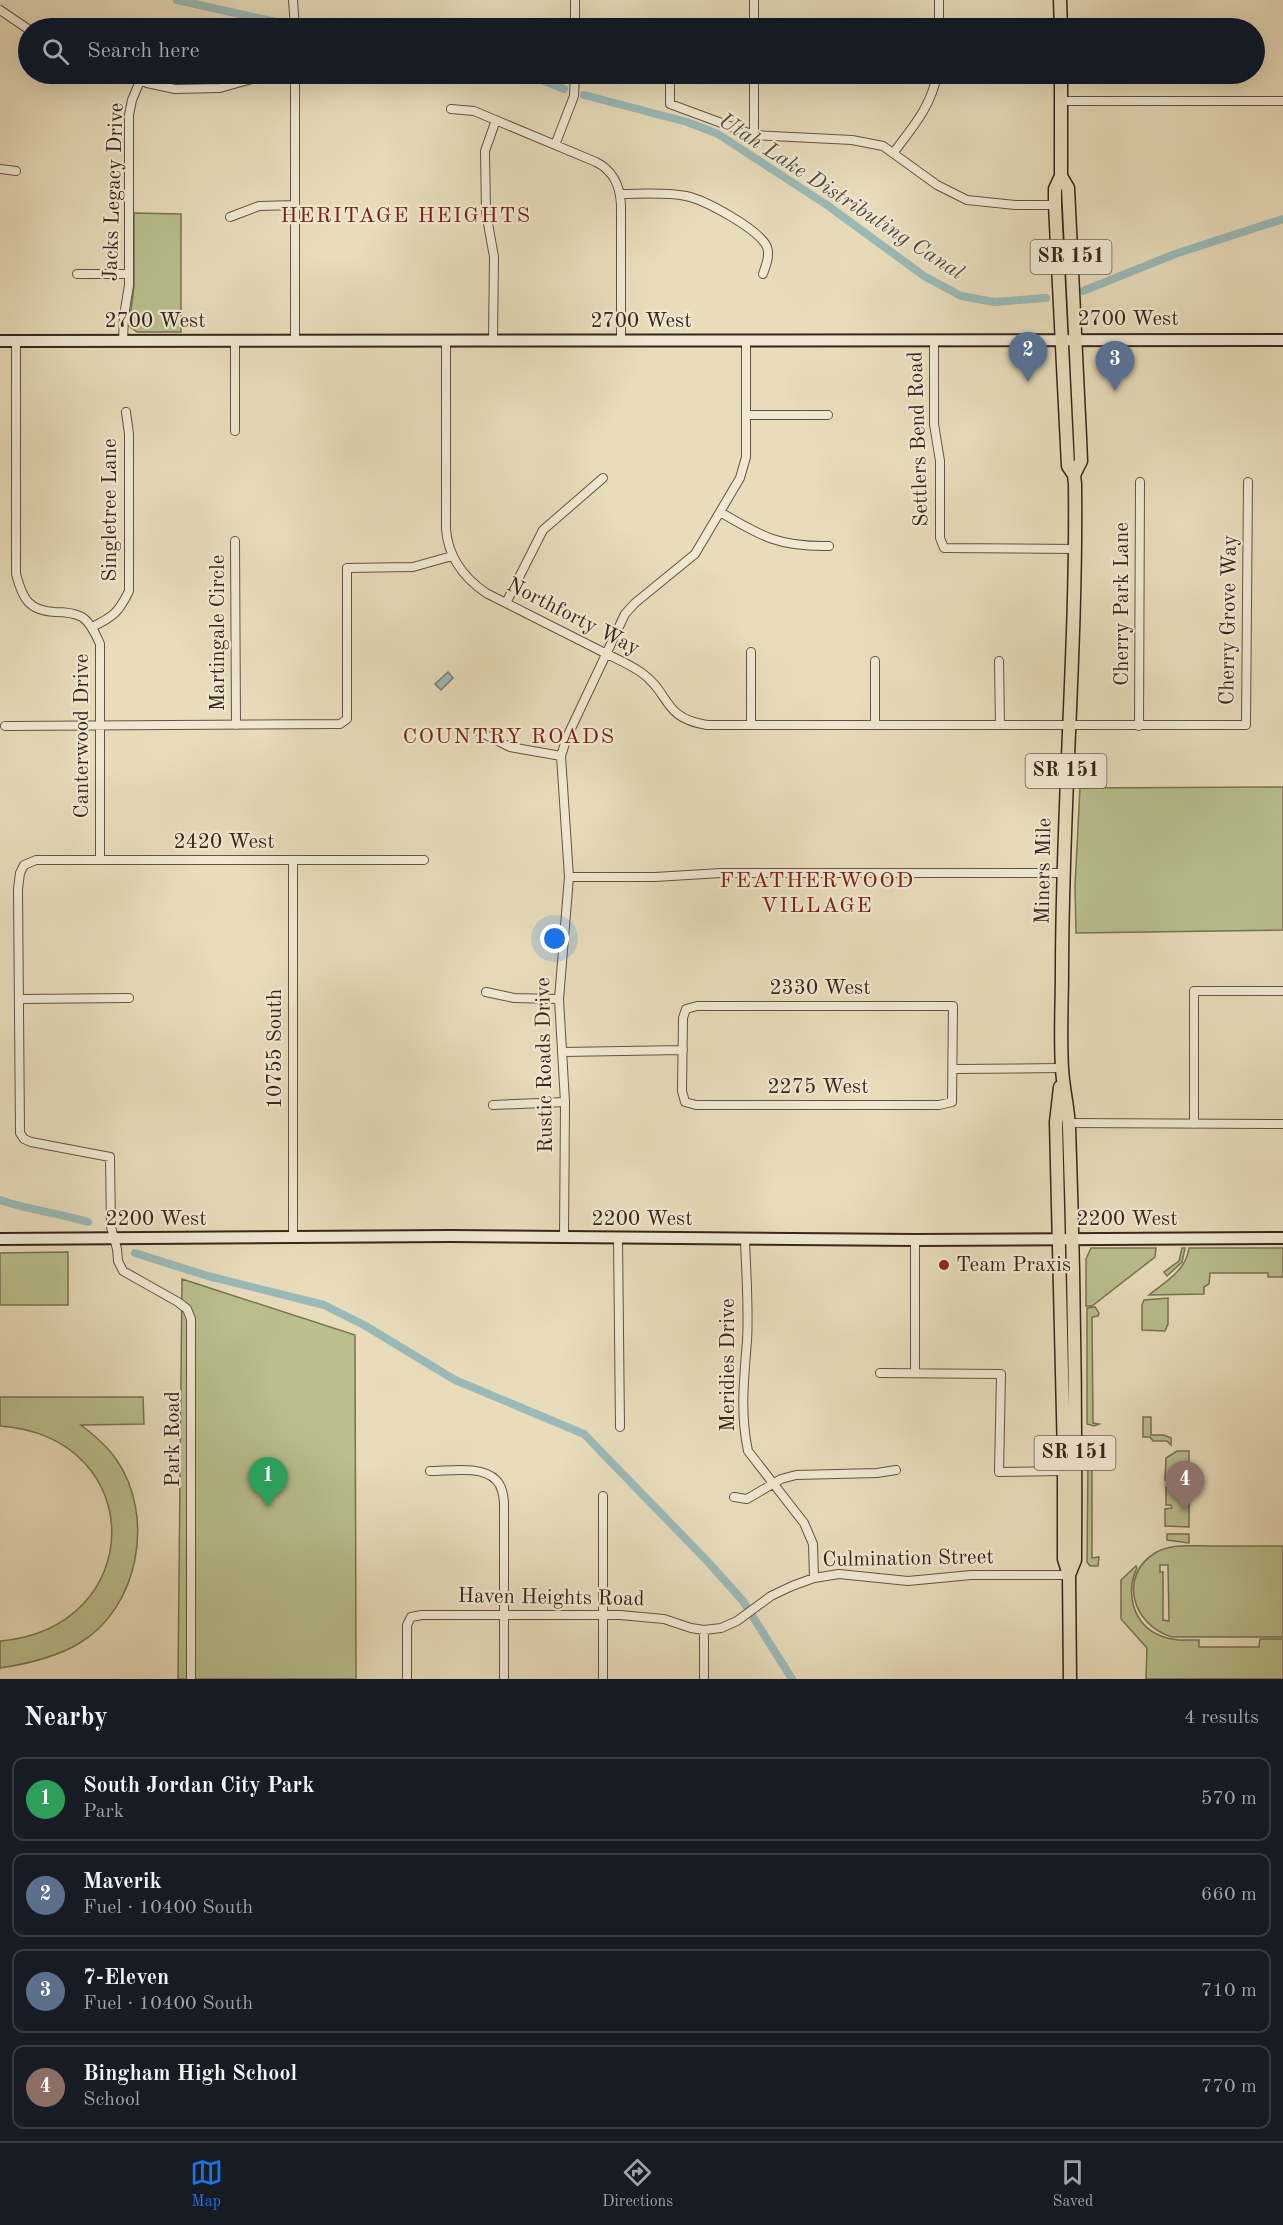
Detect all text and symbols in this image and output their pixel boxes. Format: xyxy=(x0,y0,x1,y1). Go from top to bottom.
search box xyxy=(18,18,1265,84)
icon: search xyxy=(39,35,72,68)
text: Search here xyxy=(87,40,200,62)
street label: Jacks Legacy Drive xyxy=(100,102,128,282)
water label: Utah Lake Distributing Canal xyxy=(715,110,968,285)
district label: HERITAGE HEIGHTS xyxy=(280,205,532,227)
road number: SR 151 xyxy=(1030,240,1112,274)
street label: 2700 West xyxy=(1077,309,1179,330)
street label: 2700 West xyxy=(104,311,206,332)
street label: 2700 West xyxy=(590,311,692,332)
pin: 2 xyxy=(1008,332,1048,382)
pin: 3 xyxy=(1096,342,1134,391)
street label: Settlers Bend Road xyxy=(905,351,933,527)
street label: Singletree Lane xyxy=(100,438,121,582)
street label: Cherry Park Lane xyxy=(1112,522,1133,686)
street label: Cherry Grove Way xyxy=(1217,535,1241,705)
street label: Martingale Circle xyxy=(208,555,229,711)
street label: Northforty Way xyxy=(503,574,643,660)
street label: Canterwood Drive xyxy=(72,654,93,818)
district label: COUNTRY ROADS xyxy=(402,726,616,748)
road number: SR 151 xyxy=(1026,754,1106,788)
street label: Miners Mile xyxy=(1033,818,1055,924)
street label: 2420 West xyxy=(173,832,275,853)
district label: FEATHERWOOD VILLAGE xyxy=(719,870,915,917)
your location xyxy=(540,924,569,953)
street label: Rustic Roads Drive xyxy=(533,977,557,1153)
street label: 2330 West xyxy=(769,978,871,999)
street label: 10755 South xyxy=(265,989,286,1109)
street label: 2275 West xyxy=(767,1077,869,1098)
street label: 2200 West xyxy=(105,1209,207,1230)
street label: 2200 West xyxy=(591,1209,693,1230)
street label: 2200 West xyxy=(1076,1209,1178,1230)
place label: Team Praxis xyxy=(956,1255,1071,1276)
marker: Team Praxis xyxy=(937,1258,951,1272)
street label: Meridies Drive xyxy=(718,1298,739,1432)
street label: Park Road xyxy=(163,1391,184,1487)
road number: SR 151 xyxy=(1034,1436,1116,1470)
pin: 1 xyxy=(248,1458,288,1507)
pin: 4 xyxy=(1166,1462,1204,1511)
street label: Culmination Street xyxy=(822,1547,994,1571)
street label: Haven Heights Road xyxy=(457,1586,645,1610)
text: Nearby xyxy=(24,1705,108,1731)
text: 4 results xyxy=(1184,1708,1259,1728)
text: South Jordan City Park xyxy=(83,1775,315,1797)
text: 1 xyxy=(40,1789,51,1809)
text: 570 m xyxy=(1201,1789,1257,1809)
text: Park xyxy=(83,1802,124,1822)
text: Maverik xyxy=(83,1871,162,1893)
text: 2 xyxy=(40,1885,51,1905)
text: 660 m xyxy=(1201,1885,1257,1905)
text: Fuel · 10400 South xyxy=(83,1898,253,1918)
text: 7-Eleven xyxy=(83,1967,169,1989)
text: 3 xyxy=(40,1981,51,2001)
text: 710 m xyxy=(1201,1981,1257,2001)
text: Fuel · 10400 South xyxy=(83,1994,253,2014)
text: Bingham High School xyxy=(83,2063,297,2085)
text: 4 xyxy=(40,2077,51,2097)
text: 770 m xyxy=(1201,2077,1257,2097)
text: School xyxy=(83,2090,140,2110)
tab: Map xyxy=(190,2156,223,2212)
tab: Directions xyxy=(602,2156,673,2212)
tab: Saved xyxy=(1053,2156,1093,2212)

